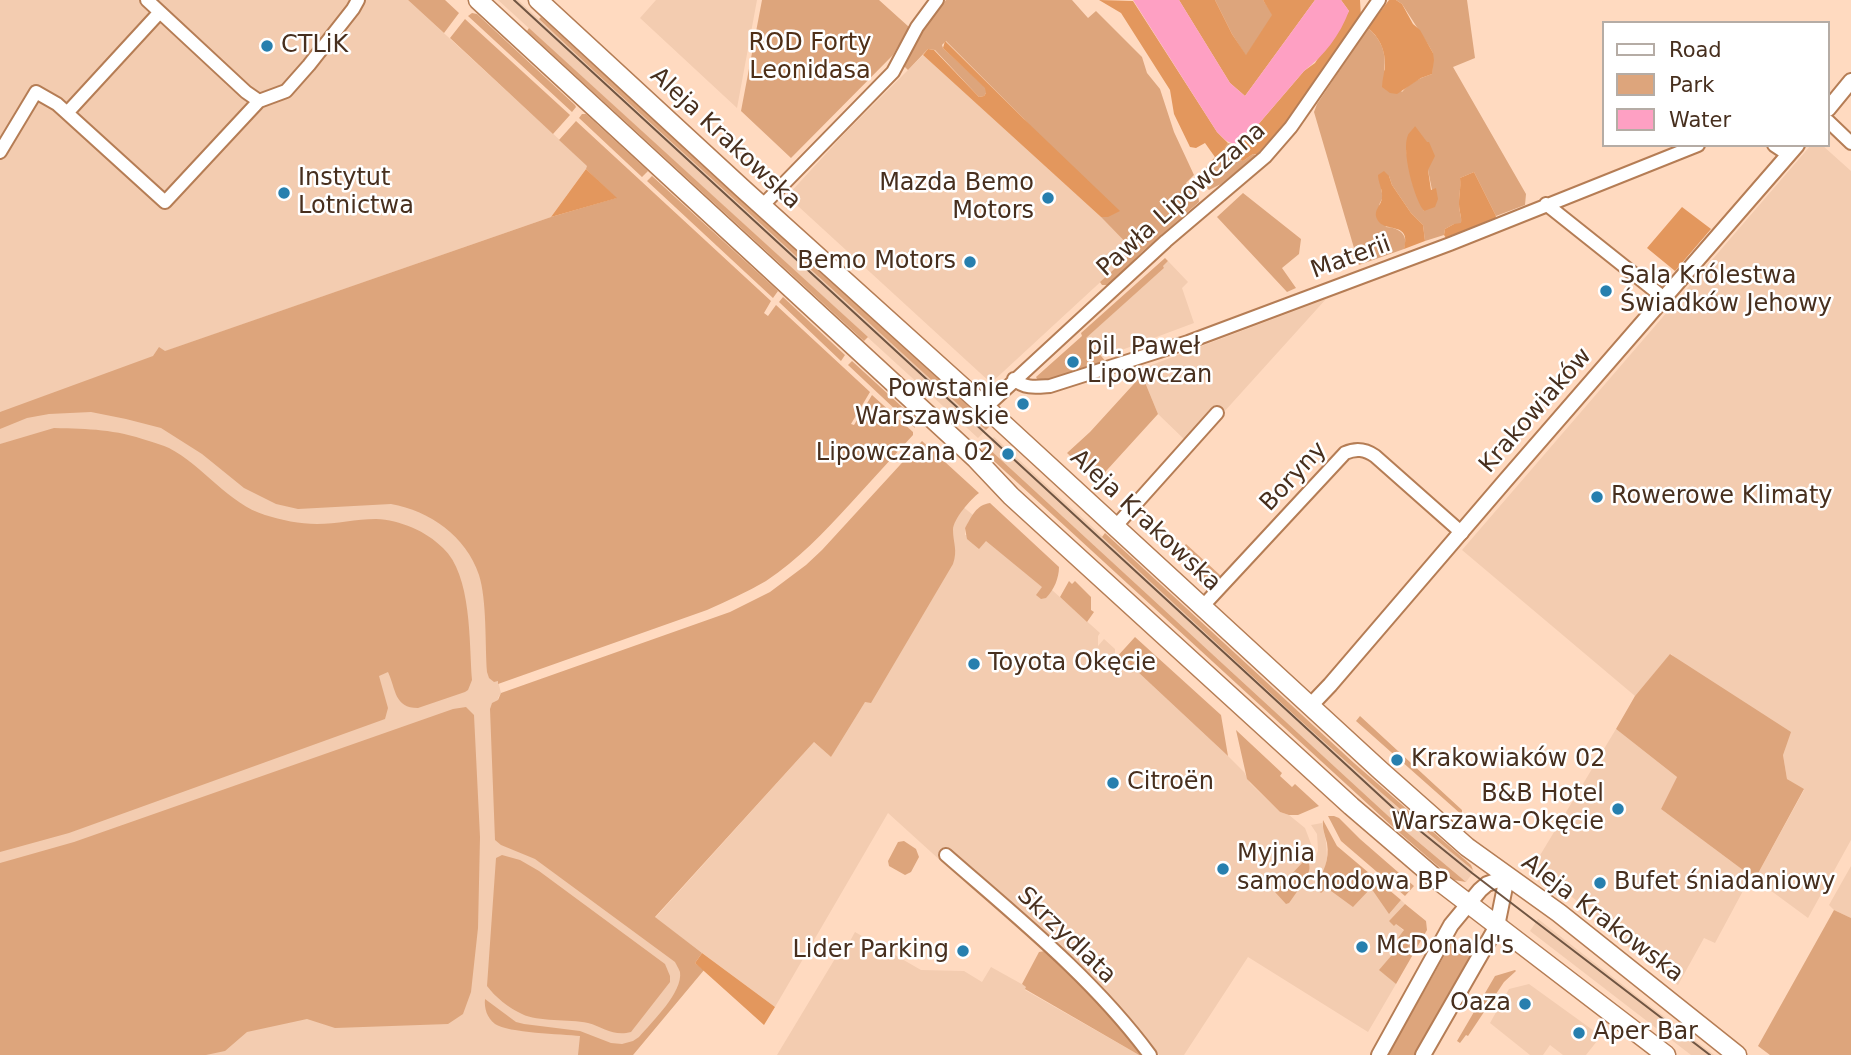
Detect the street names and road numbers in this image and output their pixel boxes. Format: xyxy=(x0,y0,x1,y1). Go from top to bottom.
street label: Aleja Krakowska xyxy=(644,62,806,216)
street label: Pawła Lipowczana xyxy=(1092,117,1272,283)
street label: Materii xyxy=(1307,230,1395,286)
street label: Krakowiaków xyxy=(1474,343,1598,479)
street label: Boryny xyxy=(1255,436,1333,518)
street label: Aleja Krakowska xyxy=(1064,444,1226,598)
street label: Aleja Krakowska xyxy=(1515,849,1689,989)
street label: Skrzydlata xyxy=(1010,882,1122,990)

